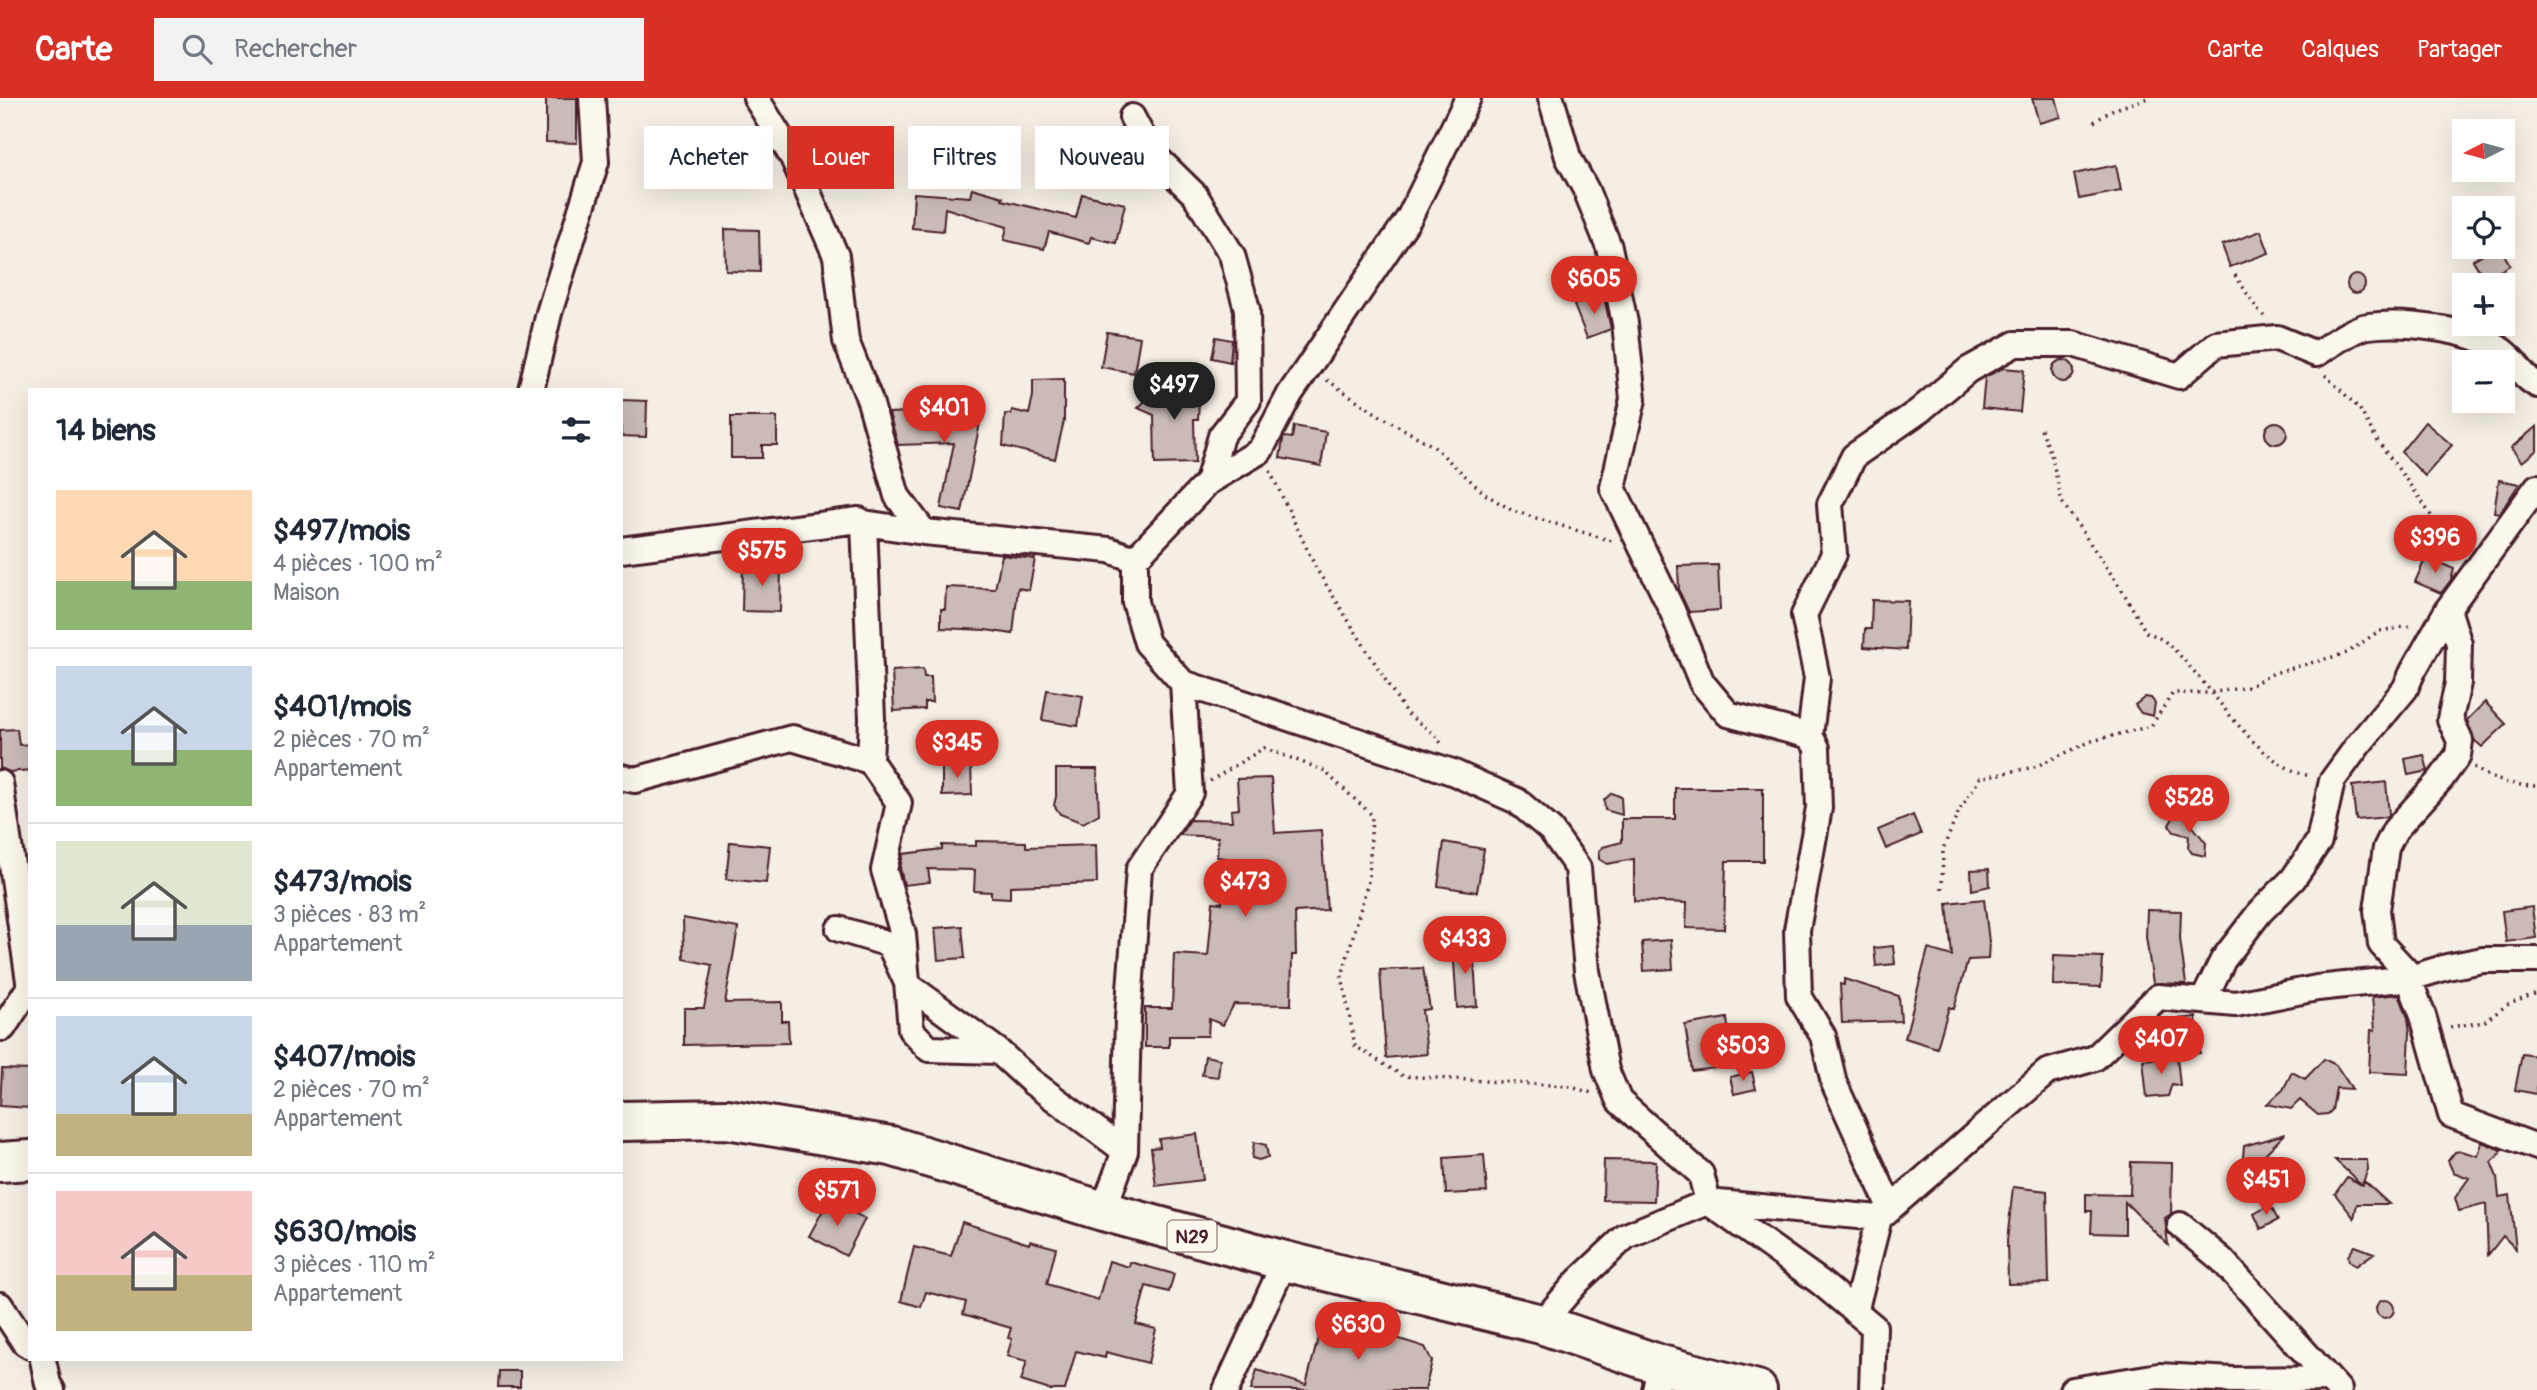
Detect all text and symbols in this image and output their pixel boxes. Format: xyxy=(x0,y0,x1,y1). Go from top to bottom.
search box xyxy=(154,18,644,81)
text: Carte xyxy=(35,29,112,70)
icon: search xyxy=(178,30,216,68)
text: Rechercher xyxy=(234,33,357,65)
text: Carte xyxy=(2207,35,2263,64)
text: Calques xyxy=(2301,35,2379,64)
text: Partager xyxy=(2417,35,2502,64)
north arrow xyxy=(2452,119,2515,182)
map controls xyxy=(2452,119,2515,413)
chip: Acheter xyxy=(644,126,773,189)
chip: Louer xyxy=(787,126,894,189)
chip: Filtres xyxy=(908,126,1021,189)
chip: Nouveau xyxy=(1035,126,1169,189)
button: locate xyxy=(2452,196,2515,259)
pin: $605 xyxy=(1553,256,1635,316)
text: $605 xyxy=(1567,264,1621,293)
button: + xyxy=(2452,273,2515,336)
button: − xyxy=(2452,350,2515,413)
pin: $497 xyxy=(1133,362,1215,422)
text: $497 xyxy=(1149,370,1199,399)
pin: $401 xyxy=(903,386,985,445)
text: $401 xyxy=(919,393,969,422)
icon: filters xyxy=(557,411,595,449)
text: 14 biens xyxy=(56,412,156,449)
text: $497/mois xyxy=(273,512,410,549)
pin: $396 xyxy=(2394,516,2476,575)
icon: home xyxy=(112,518,196,602)
text: $396 xyxy=(2410,523,2460,552)
pin: $575 xyxy=(721,528,803,588)
text: $575 xyxy=(737,536,787,565)
text: 4 pièces · 100 m² xyxy=(273,549,443,578)
text: Maison xyxy=(273,578,340,607)
text: $401/mois xyxy=(273,688,411,725)
icon: home xyxy=(112,694,196,778)
pin: $345 xyxy=(916,720,998,780)
text: 2 pièces · 70 m² xyxy=(273,725,430,754)
text: $345 xyxy=(931,728,983,757)
text: Appartement xyxy=(273,754,402,783)
pin: $528 xyxy=(2148,776,2230,835)
text: $528 xyxy=(2164,783,2214,812)
pin: $473 xyxy=(1204,860,1286,919)
text: $473/mois xyxy=(273,863,412,900)
text: $473 xyxy=(1220,867,1270,896)
icon: home xyxy=(112,869,196,953)
text: 3 pièces · 83 m² xyxy=(273,900,426,929)
pin: $433 xyxy=(1424,916,1506,976)
text: $433 xyxy=(1439,924,1491,953)
text: Appartement xyxy=(273,929,402,958)
pin: $407 xyxy=(2120,1016,2202,1076)
pin: $503 xyxy=(1702,1024,1784,1083)
text: $407 xyxy=(2134,1024,2188,1053)
text: $503 xyxy=(1716,1031,1770,1060)
text: $407/mois xyxy=(273,1038,415,1075)
icon: home xyxy=(112,1044,196,1128)
text: 2 pièces · 70 m² xyxy=(273,1075,430,1104)
text: Appartement xyxy=(273,1104,402,1133)
pin: $451 xyxy=(2225,1158,2307,1217)
text: $451 xyxy=(2242,1165,2290,1194)
pin: $571 xyxy=(796,1168,878,1228)
text: $571 xyxy=(814,1176,860,1205)
text: $630/mois xyxy=(273,1213,416,1250)
icon: home xyxy=(112,1219,196,1303)
road number: N29 xyxy=(1168,1220,1216,1252)
text: 3 pièces · 110 m² xyxy=(273,1250,436,1279)
text: Appartement xyxy=(273,1279,402,1308)
pin: $630 xyxy=(1317,1302,1399,1362)
text: $630 xyxy=(1331,1310,1385,1339)

